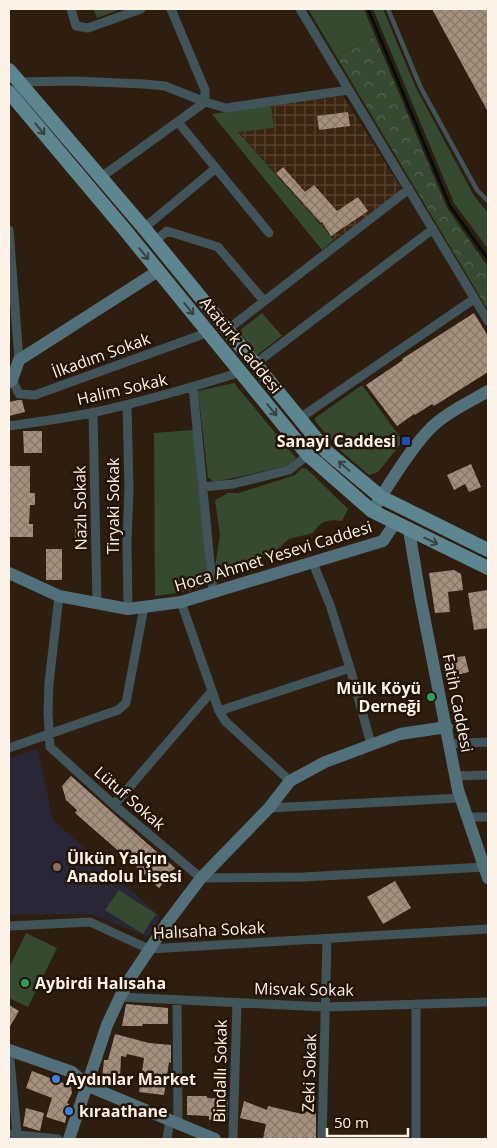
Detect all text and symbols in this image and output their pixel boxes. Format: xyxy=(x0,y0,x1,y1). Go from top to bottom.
one-way arrow xyxy=(34,122,45,135)
one-way arrow xyxy=(139,247,150,260)
street label: Atatürk Caddesi xyxy=(195,292,287,398)
one-way arrow xyxy=(184,302,195,315)
street label: İlkadım Sokak xyxy=(49,327,154,383)
street label: Halim Sokak xyxy=(75,368,170,410)
one-way arrow xyxy=(266,403,277,416)
place label: Sanayi Caddesi xyxy=(277,430,396,452)
marker: Sanayi Caddesi xyxy=(400,435,412,447)
street label: Tiryaki Sokak xyxy=(102,457,124,555)
one-way arrow xyxy=(337,460,350,472)
street label: Nazlı Sokak xyxy=(68,465,92,551)
street label: Hoca Ahmet Yesevi Caddesi xyxy=(171,515,375,597)
one-way arrow xyxy=(423,537,438,546)
street label: Fatih Caddesi xyxy=(438,652,478,754)
place label: Mülk Köyü Derneği xyxy=(336,677,421,717)
marker: Mülk Köyü Derneği xyxy=(425,691,437,703)
street label: Lütuf Sokak xyxy=(90,761,171,835)
place label: Ülkün Yalçın Anadolu Lisesi xyxy=(67,847,182,887)
marker: Ülkün Yalçın Anadolu Lisesi xyxy=(51,861,63,873)
street label: Halısaha Sokak xyxy=(152,916,266,944)
place label: Aybirdi Halısaha xyxy=(35,972,166,994)
marker: Aybirdi Halısaha xyxy=(19,977,31,989)
street label: Misvak Sokak xyxy=(254,977,355,1001)
street label: Bindallı Sokak xyxy=(208,1019,232,1123)
street label: Zeki Sokak xyxy=(297,1033,321,1113)
place label: Aydınlar Market xyxy=(66,1068,196,1090)
marker: Aydınlar Market xyxy=(50,1073,62,1085)
place label: kıraathane xyxy=(79,1100,168,1122)
marker: kıraathane xyxy=(63,1105,75,1117)
scale bar xyxy=(327,1106,408,1138)
text: 50 m xyxy=(334,1112,369,1132)

